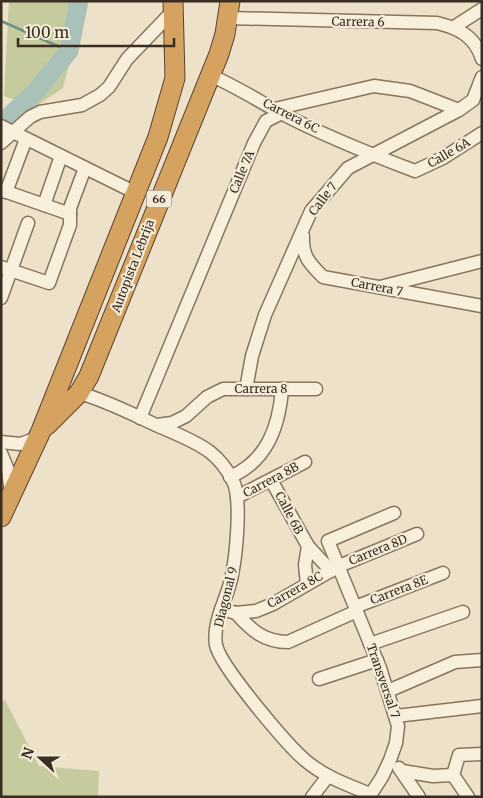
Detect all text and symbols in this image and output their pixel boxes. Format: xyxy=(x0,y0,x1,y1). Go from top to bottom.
street label: Carrera 6 xyxy=(331,14,385,29)
scale bar xyxy=(18,15,174,47)
text: 100 m xyxy=(25,23,69,42)
street label: Carrera 6C xyxy=(261,95,322,136)
street label: Calle 6A xyxy=(425,134,473,171)
street label: Calle 7A xyxy=(226,148,257,195)
street label: Calle 7 xyxy=(305,179,340,218)
road number: 66 xyxy=(146,190,172,208)
street label: Autopista Lebrija xyxy=(108,217,157,315)
street label: Carrera 7 xyxy=(350,274,404,299)
street label: Carrera 8 xyxy=(235,381,287,396)
street label: Carrera 8B xyxy=(240,459,301,500)
street label: Calle 6B xyxy=(272,489,307,537)
street label: Carrera 8D xyxy=(346,531,409,568)
street label: Diagonal 9 xyxy=(211,565,240,629)
street label: Carrera 8C xyxy=(265,568,325,611)
street label: Carrera 8E xyxy=(368,572,430,607)
street label: Transversal 7 xyxy=(364,641,403,720)
north arrow xyxy=(15,733,65,783)
text: N xyxy=(17,745,38,762)

